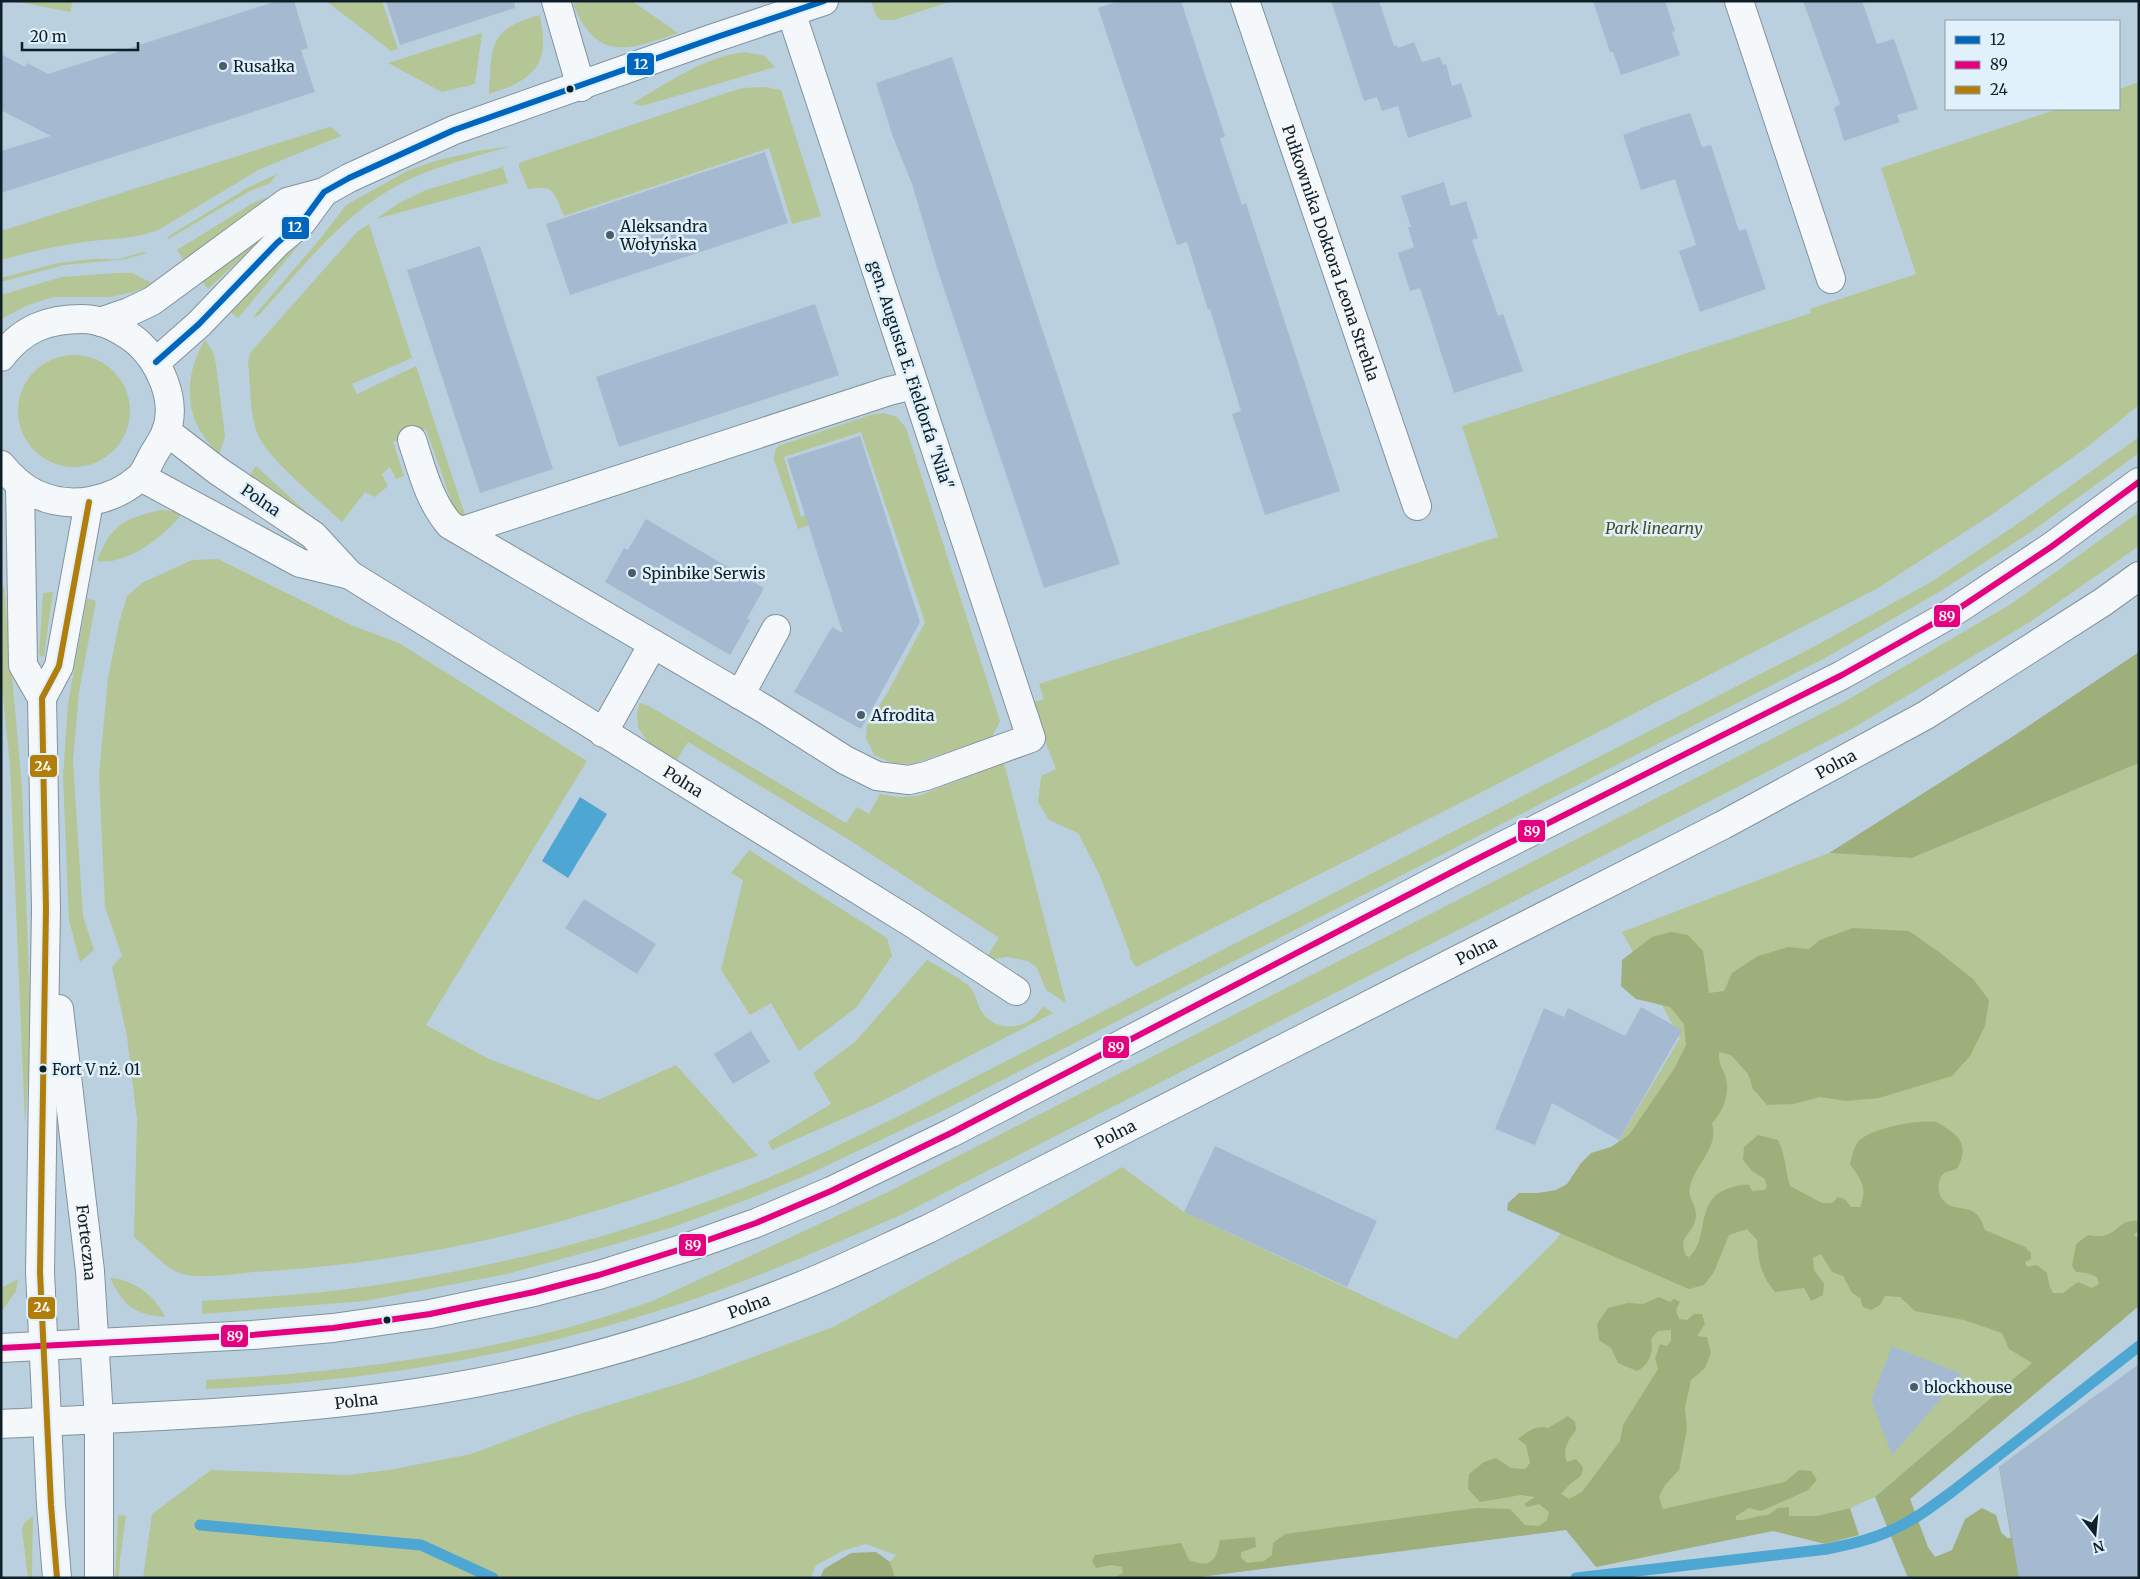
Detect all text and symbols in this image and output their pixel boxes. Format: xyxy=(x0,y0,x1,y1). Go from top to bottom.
scale bar xyxy=(22,20,139,52)
legend xyxy=(1945,20,2120,110)
text: 20 m xyxy=(30,27,67,46)
text: 12 xyxy=(1990,30,2006,49)
line badge: 12 xyxy=(626,52,655,76)
text: 12 xyxy=(634,55,648,73)
text: 89 xyxy=(1990,55,2008,74)
place label: Rusałka xyxy=(233,56,295,76)
marker: Rusałka xyxy=(217,60,229,72)
text: 24 xyxy=(1990,80,2008,99)
unlabelled marker xyxy=(565,84,575,94)
street label: Pułkownika Doktora Leona Strehla xyxy=(1278,122,1384,384)
line badge: 12 xyxy=(281,216,310,240)
place label: Aleksandra Wołyńska xyxy=(619,216,708,254)
text: 12 xyxy=(288,218,302,236)
marker: Aleksandra Wołyńska xyxy=(604,229,616,241)
street label: gen. Augusta E. Fieldorfa "Nila" xyxy=(864,258,958,492)
street label: Polna xyxy=(237,480,285,521)
park label: Park linearny xyxy=(1605,518,1703,538)
place label: Spinbike Serwis xyxy=(642,563,766,583)
marker: Spinbike Serwis xyxy=(626,567,638,579)
line badge: 89 xyxy=(1933,604,1961,628)
text: 89 xyxy=(1938,607,1956,625)
place label: Afrodita xyxy=(870,705,935,725)
marker: Afrodita xyxy=(855,709,867,721)
street label: Polna xyxy=(1812,745,1860,783)
line badge: 24 xyxy=(29,754,58,778)
text: 24 xyxy=(35,757,52,775)
street label: Polna xyxy=(660,761,707,802)
line badge: 89 xyxy=(1517,819,1546,843)
text: 89 xyxy=(1523,822,1541,840)
street label: Polna xyxy=(1452,931,1501,969)
line badge: 89 xyxy=(1102,1035,1130,1059)
text: 89 xyxy=(1107,1038,1125,1056)
place label: Fort V nż. 01 xyxy=(52,1060,141,1079)
marker: Fort V nż. 01 xyxy=(38,1064,48,1074)
street label: Polna xyxy=(1091,1115,1139,1153)
street label: Forteczna xyxy=(72,1203,101,1281)
line badge: 89 xyxy=(678,1233,707,1257)
text: 89 xyxy=(684,1236,702,1254)
street label: Polna xyxy=(725,1289,773,1323)
line badge: 24 xyxy=(27,1296,56,1320)
text: 24 xyxy=(34,1298,51,1316)
unlabelled marker xyxy=(382,1315,392,1325)
line badge: 89 xyxy=(220,1324,249,1348)
text: 89 xyxy=(226,1327,244,1345)
place label: blockhouse xyxy=(1923,1377,2012,1397)
marker: blockhouse xyxy=(1908,1381,1920,1393)
street label: Polna xyxy=(334,1388,379,1413)
north arrow xyxy=(2070,1509,2120,1559)
text: N xyxy=(2091,1536,2106,1557)

